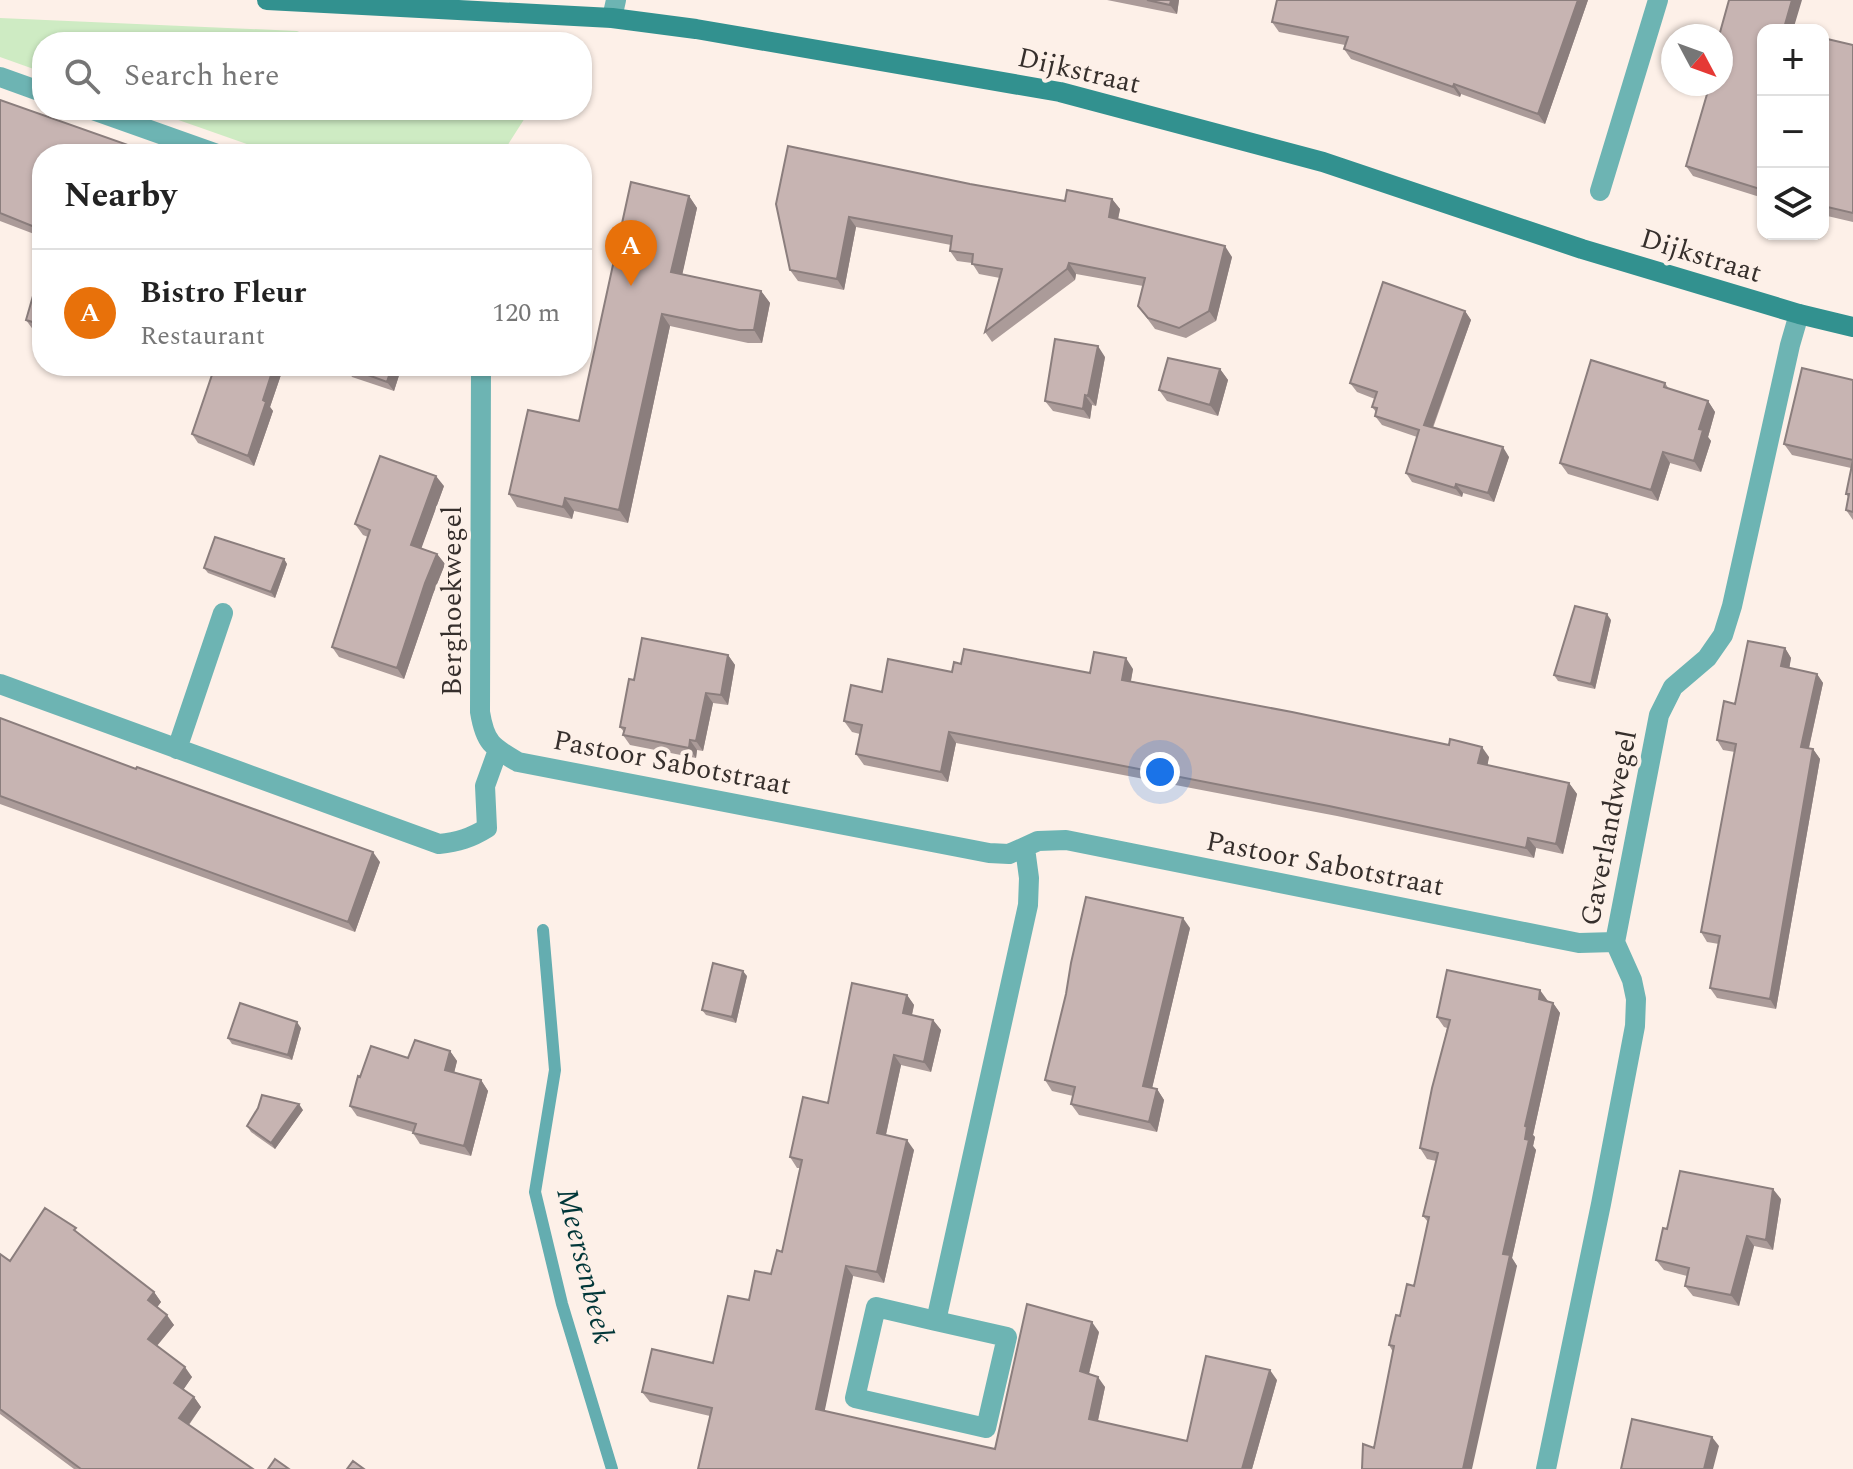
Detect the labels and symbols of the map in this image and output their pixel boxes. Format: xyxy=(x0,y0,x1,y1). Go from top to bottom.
north arrow xyxy=(1661,24,1733,96)
street label: Dijkstraat xyxy=(1013,36,1145,106)
street label: Dijkstraat xyxy=(1635,217,1767,295)
pin: A xyxy=(605,220,657,286)
street label: Berghoekwegel xyxy=(431,506,474,696)
street label: Pastoor Sabotstraat xyxy=(549,719,795,807)
street label: Gaverlandwegel xyxy=(1569,726,1649,930)
your location xyxy=(1140,752,1180,792)
street label: Pastoor Sabotstraat xyxy=(1202,820,1448,908)
water label: Meersenbeek xyxy=(543,1183,627,1349)

